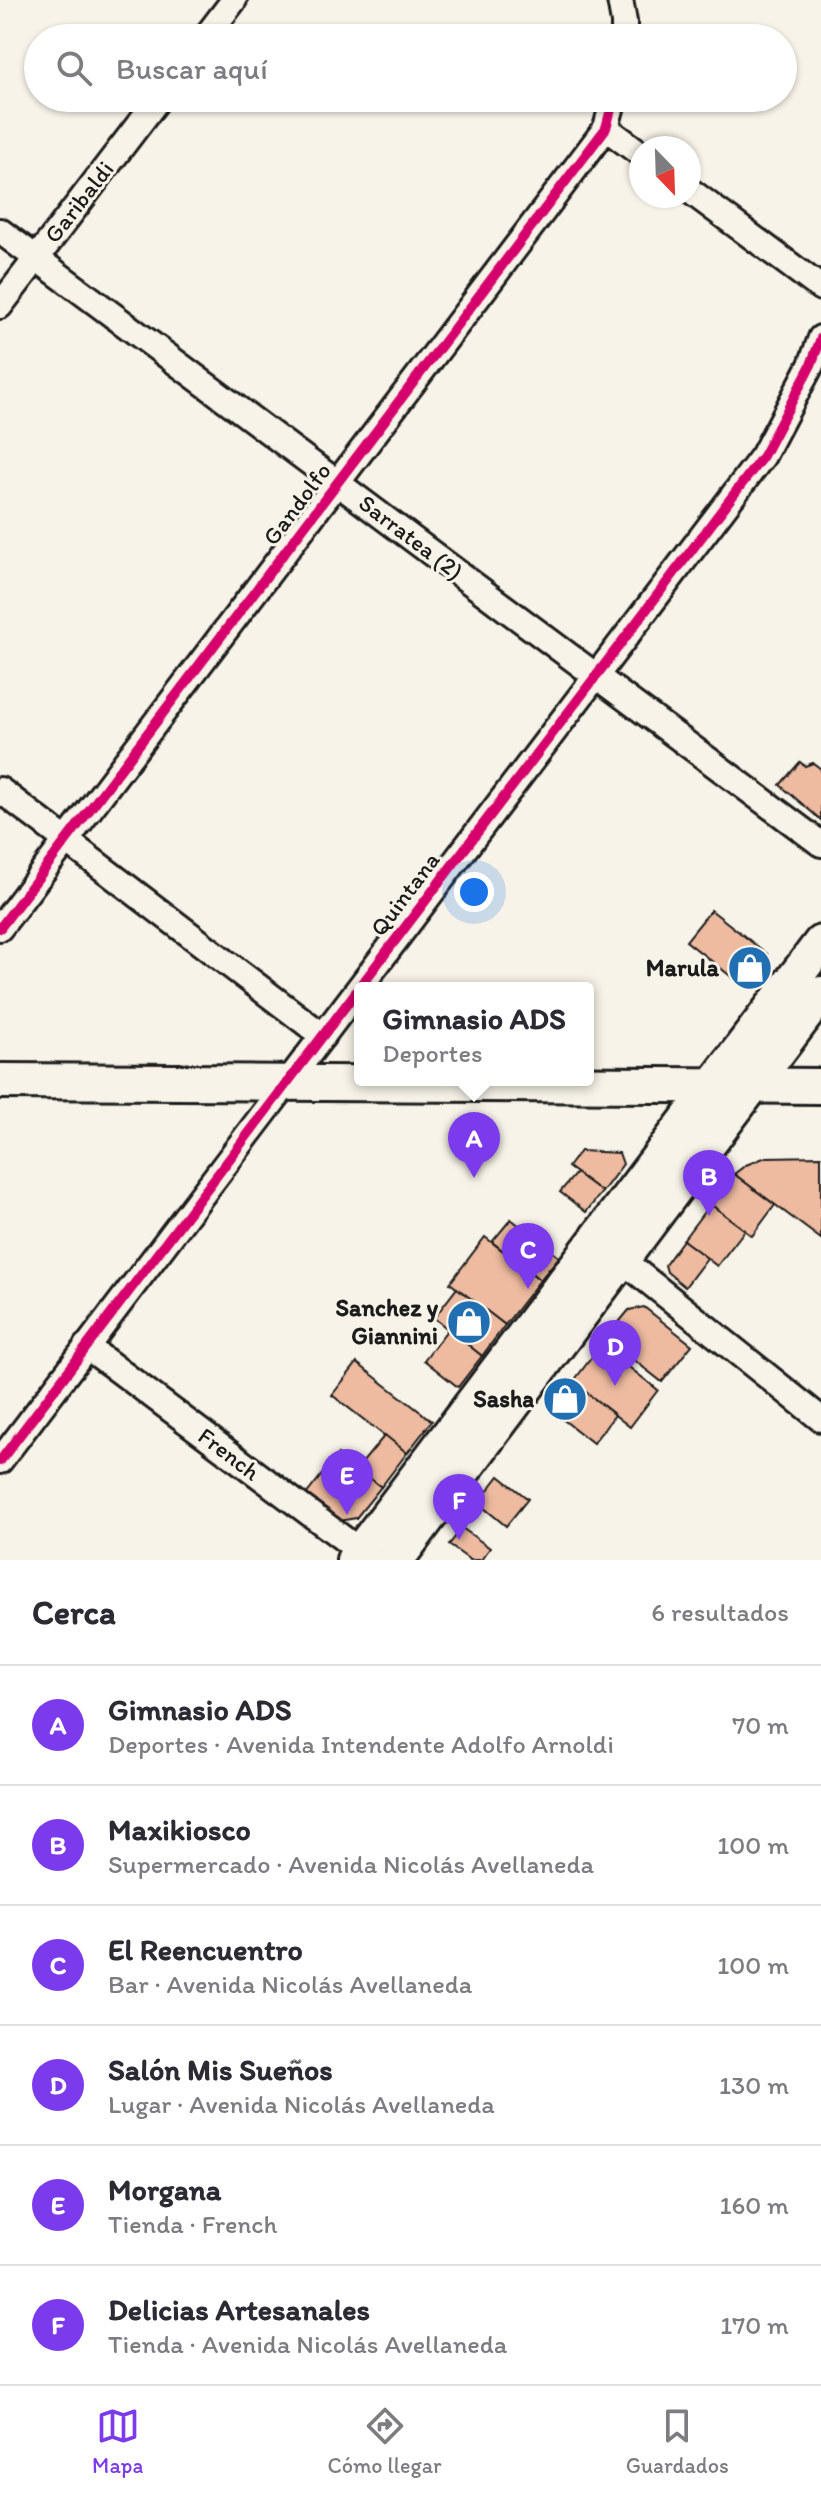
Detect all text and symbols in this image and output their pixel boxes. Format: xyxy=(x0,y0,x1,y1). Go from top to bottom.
search box xyxy=(24,24,797,112)
icon: search xyxy=(52,46,96,90)
text: Buscar aquí xyxy=(116,50,268,87)
north arrow xyxy=(629,136,701,208)
street label: Garibaldi xyxy=(38,155,120,248)
street label: Gandolfo xyxy=(256,457,337,551)
street label: Sarratea (2) xyxy=(353,488,469,585)
street label: Quintana xyxy=(364,845,446,942)
your location xyxy=(454,872,494,912)
shop icon: Marula xyxy=(726,944,774,992)
place label: Marula xyxy=(646,953,720,982)
popup xyxy=(354,982,594,1086)
text: Gimnasio ADS xyxy=(382,1000,566,1037)
text: Deportes xyxy=(382,1037,483,1069)
pin: A xyxy=(448,1112,500,1178)
pin: B xyxy=(683,1150,735,1216)
pin: C xyxy=(502,1223,554,1289)
place label: Sanchez y Giannini xyxy=(336,1293,439,1350)
shop icon: Sanchez y Giannini xyxy=(445,1298,493,1346)
pin: D xyxy=(589,1320,641,1386)
shop icon: Sasha xyxy=(541,1375,589,1423)
place label: Sasha xyxy=(473,1384,534,1413)
street label: French xyxy=(193,1421,266,1486)
pin: E xyxy=(321,1449,373,1515)
pin: F xyxy=(433,1474,485,1540)
text: Cerca xyxy=(32,1592,116,1633)
text: 6 resultados xyxy=(651,1596,789,1628)
text: Gimnasio ADS xyxy=(108,1691,292,1728)
text: A xyxy=(50,1709,66,1741)
text: 70 m xyxy=(732,1709,789,1741)
text: Deportes · Avenida Intendente Adolfo Arnoldi xyxy=(108,1728,614,1760)
text: Maxikiosco xyxy=(108,1811,251,1848)
text: B xyxy=(50,1829,66,1861)
text: 100 m xyxy=(717,1829,789,1861)
text: Supermercado · Avenida Nicolás Avellaneda xyxy=(108,1848,594,1880)
text: El Reencuentro xyxy=(108,1931,303,1968)
text: C xyxy=(50,1949,66,1981)
text: 100 m xyxy=(717,1949,789,1981)
text: Bar · Avenida Nicolás Avellaneda xyxy=(108,1968,472,2000)
text: Salón Mis Sueños xyxy=(108,2051,333,2088)
text: D xyxy=(49,2069,67,2101)
text: 130 m xyxy=(719,2069,789,2101)
text: Lugar · Avenida Nicolás Avellaneda xyxy=(108,2088,495,2120)
text: Morgana xyxy=(108,2171,221,2208)
text: E xyxy=(51,2189,65,2221)
text: 160 m xyxy=(719,2189,789,2221)
text: Tienda · French xyxy=(108,2208,278,2240)
text: Delicias Artesanales xyxy=(108,2291,370,2328)
text: F xyxy=(51,2309,65,2341)
text: 170 m xyxy=(720,2309,789,2341)
text: Tienda · Avenida Nicolás Avellaneda xyxy=(108,2328,507,2360)
tab: Mapa xyxy=(92,2404,143,2479)
tab: Cómo llegar xyxy=(328,2404,441,2479)
tab: Guardados xyxy=(626,2404,729,2479)

